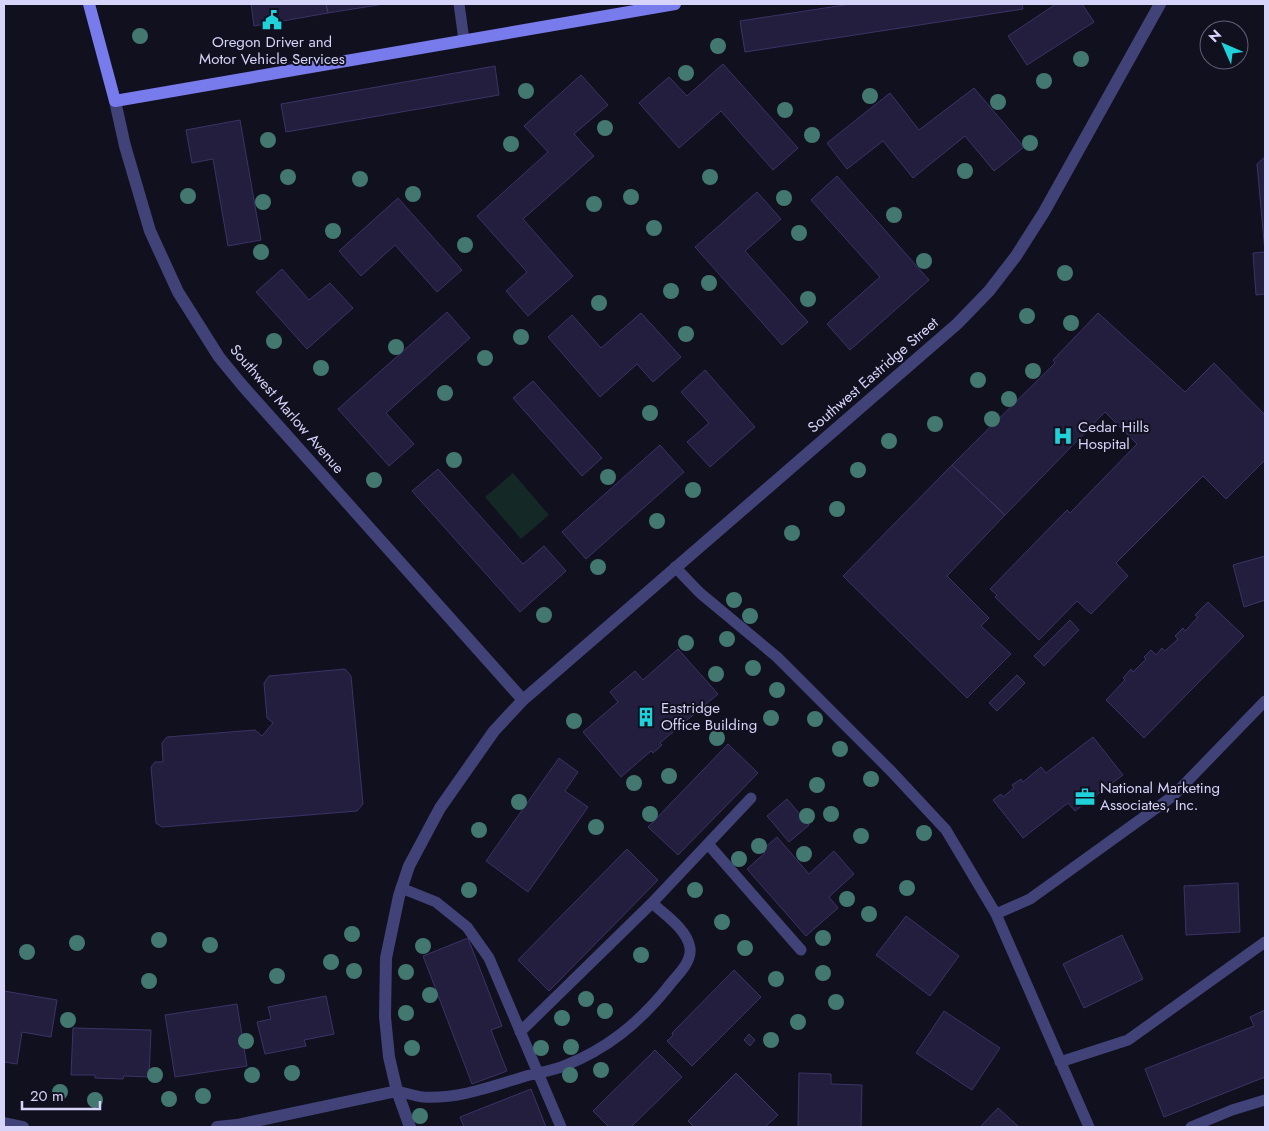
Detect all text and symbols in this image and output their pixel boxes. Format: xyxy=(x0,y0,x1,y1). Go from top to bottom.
public building icon: Oregon Driver and Motor Vehicle Services xyxy=(261,9,283,31)
north arrow xyxy=(1199,20,1249,70)
text: N xyxy=(1204,25,1226,47)
place label: Oregon Driver and Motor Vehicle Services xyxy=(199,31,345,70)
street label: Southwest Eastridge Street xyxy=(803,312,943,438)
street label: Southwest Marlow Avenue xyxy=(225,340,350,479)
place label: Cedar Hills Hospital xyxy=(1078,416,1149,455)
hospital icon: Cedar Hills Hospital xyxy=(1052,425,1074,447)
place label: Eastridge Office Building xyxy=(661,697,757,736)
building icon: Eastridge Office Building xyxy=(635,706,657,728)
place label: National Marketing Associates, Inc. xyxy=(1100,777,1220,816)
office icon: National Marketing Associates, Inc. xyxy=(1074,786,1096,808)
scale bar xyxy=(22,1078,100,1110)
text: 20 m xyxy=(30,1085,64,1107)

